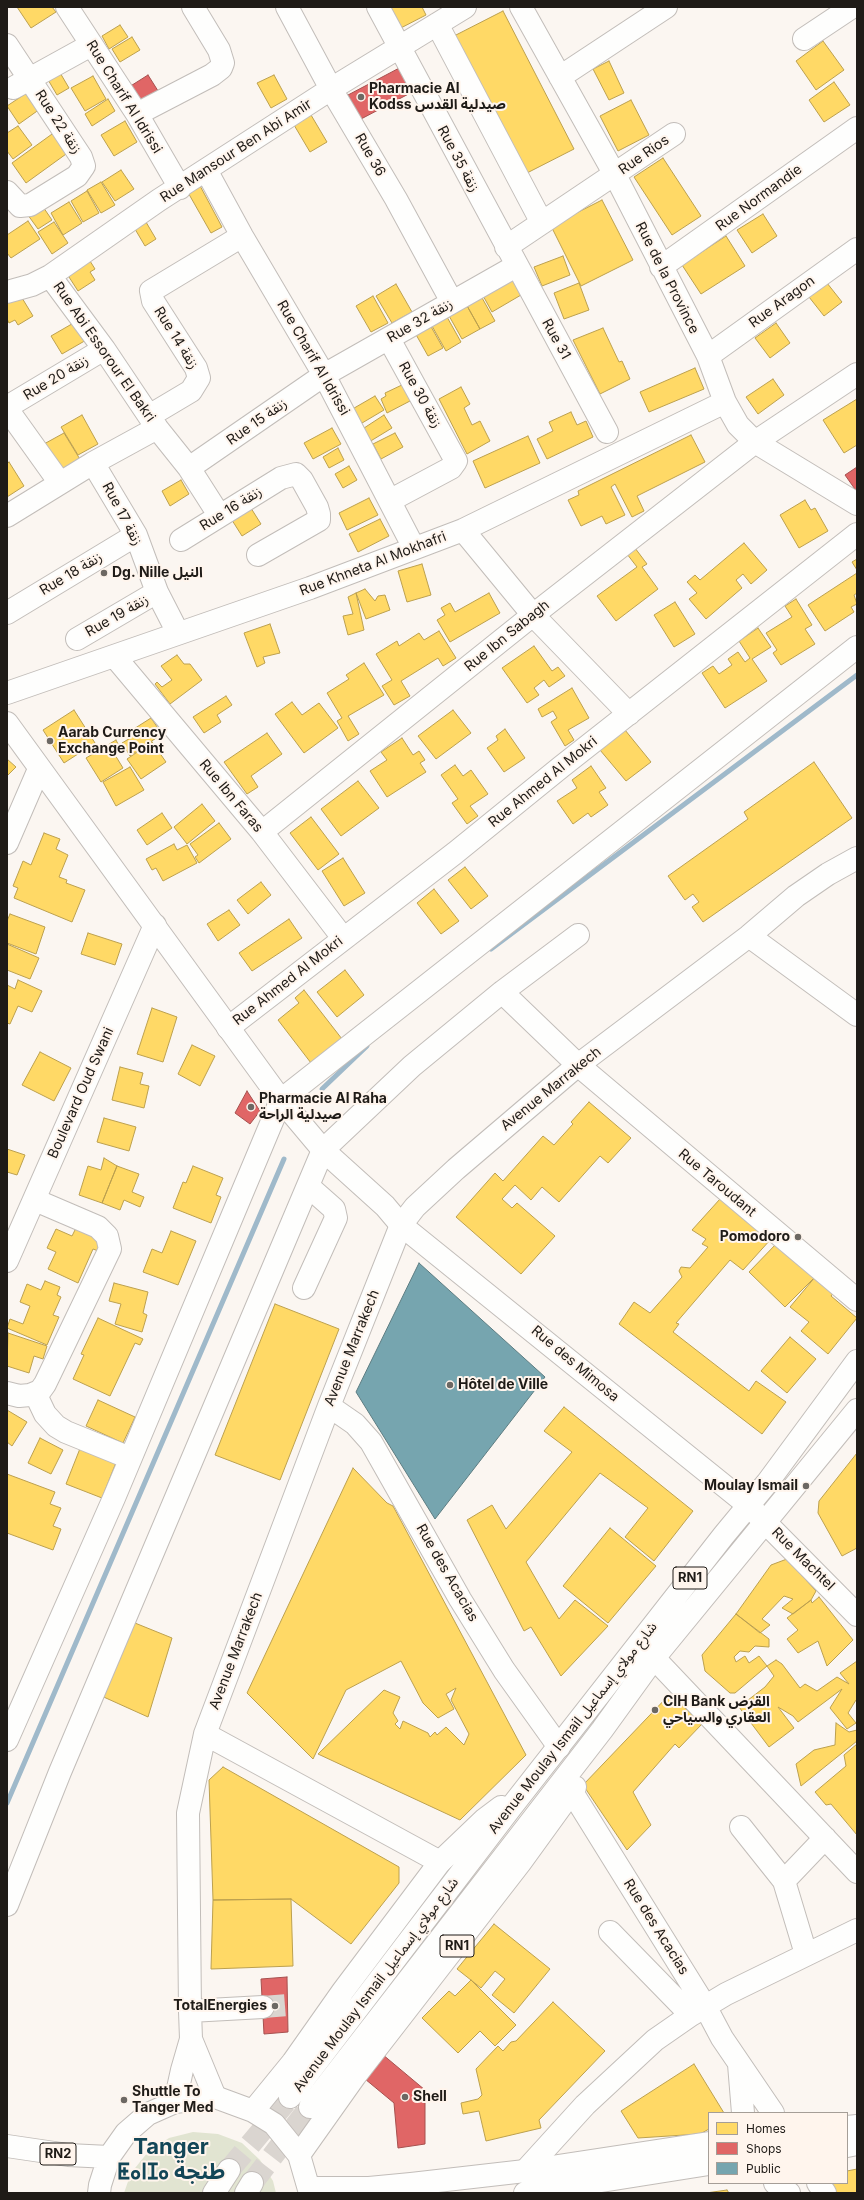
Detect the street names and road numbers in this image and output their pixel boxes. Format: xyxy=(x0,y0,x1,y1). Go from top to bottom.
street label: Rue Charif Al Idrissi xyxy=(82,37,166,157)
street label: Rue 22 زنقة xyxy=(31,87,85,157)
street label: Rue Mansour Ben Abi Amir xyxy=(157,96,315,206)
street label: Rue 35 زنقة xyxy=(434,123,482,195)
street label: Rue 36 xyxy=(351,131,389,179)
street label: Rue Rios xyxy=(616,132,672,178)
street label: Rue Normandie xyxy=(713,161,805,235)
street label: Rue de la Province xyxy=(632,219,702,337)
street label: Rue Aragon xyxy=(746,272,818,332)
street label: Rue Abi Essorour El Bakri xyxy=(49,279,159,425)
street label: Rue 32 زنقة xyxy=(384,296,456,346)
street label: Rue Charif Al Idrissi xyxy=(273,297,353,419)
street label: Rue 14 زنقة xyxy=(150,304,202,372)
street label: Rue 31 xyxy=(538,316,574,362)
street label: Rue 20 زنقة xyxy=(20,352,92,404)
street label: Rue 30 زنقة xyxy=(395,359,445,431)
street label: Rue 15 زنقة xyxy=(224,395,290,449)
street label: Rue 17 زنقة xyxy=(98,480,146,548)
street label: Rue 16 زنقة xyxy=(197,483,265,535)
street label: Rue Khneta Al Mokhafri xyxy=(297,528,449,600)
street label: Rue 18 زنقة xyxy=(37,549,105,599)
street label: Rue 19 زنقة xyxy=(83,591,151,641)
street label: Rue Ibn Sabagh xyxy=(461,597,553,675)
street label: Rue Ahmed Al Mokri xyxy=(485,733,601,831)
street label: Rue Ibn Faras xyxy=(196,756,266,836)
street label: Rue Ahmed Al Mokri xyxy=(230,933,346,1029)
street label: Boulevard Oud Swani xyxy=(44,1025,118,1161)
street label: Avenue Marrakech xyxy=(498,1043,604,1135)
street label: Rue Taroudant xyxy=(675,1146,759,1220)
street label: Avenue Marrakech xyxy=(321,1287,383,1409)
street label: Rue des Mimosa xyxy=(528,1322,622,1406)
street label: Rue des Acacias xyxy=(412,1521,482,1625)
street label: Rue Machtel xyxy=(768,1524,838,1594)
road number: RN1 xyxy=(673,1567,707,1589)
street label: Avenue Marrakech xyxy=(206,1590,266,1712)
street label: Avenue Moulay Ismail شارع مولاي إسماعيل xyxy=(485,1619,661,1837)
street label: Avenue Moulay Ismail شارع مولاي إسماعيل xyxy=(290,1874,462,2096)
street label: Rue des Acacias xyxy=(620,1876,692,1978)
road number: RN1 xyxy=(440,1935,474,1957)
road number: RN2 xyxy=(40,2143,76,2165)

